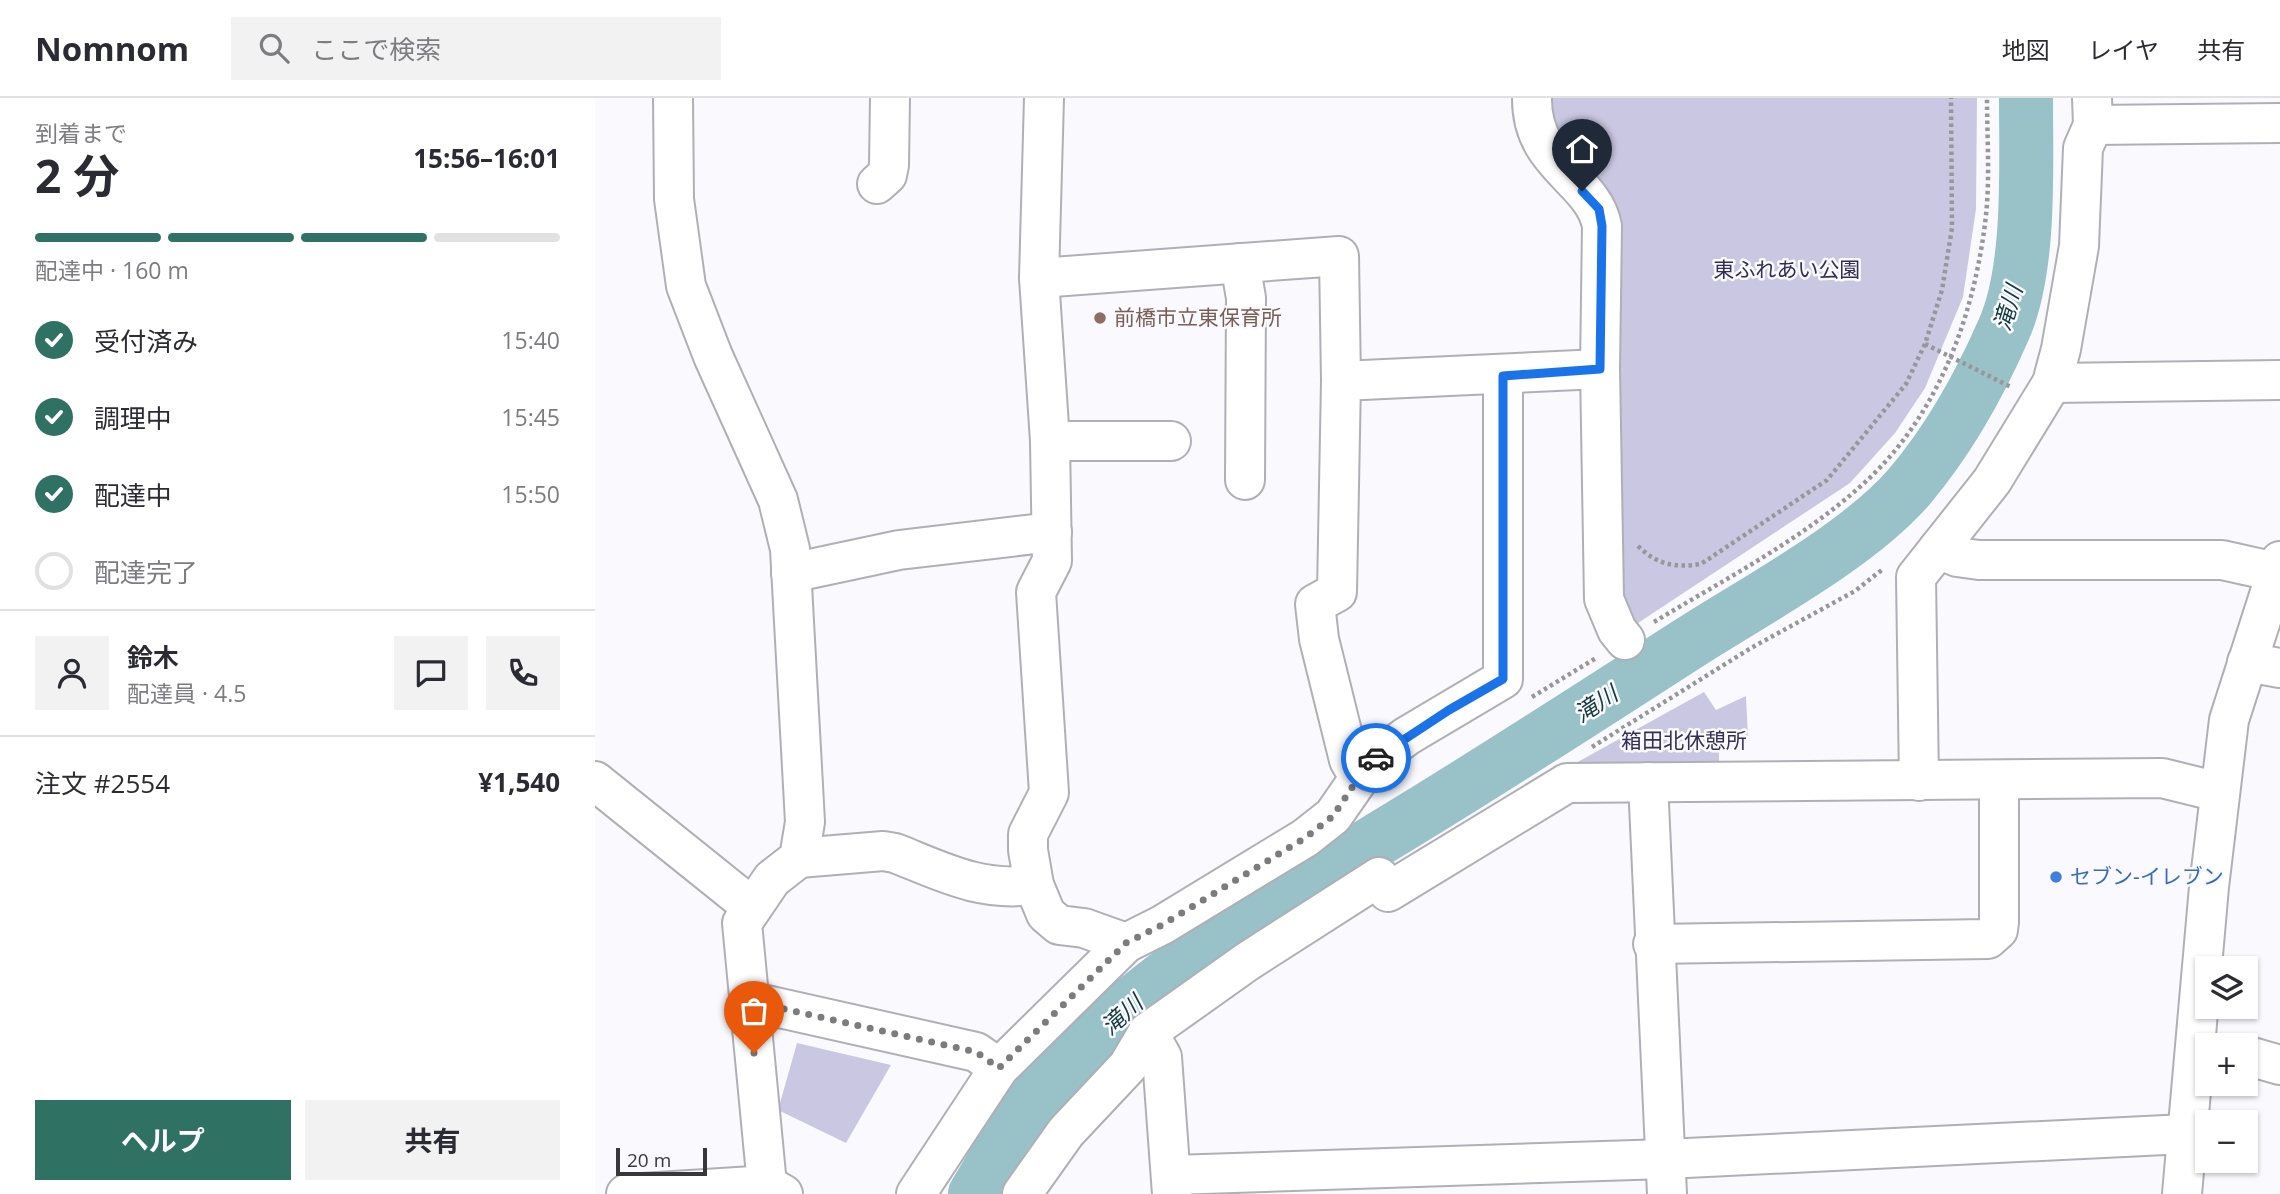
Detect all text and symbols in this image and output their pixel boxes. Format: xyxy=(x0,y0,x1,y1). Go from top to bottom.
search box xyxy=(231,17,721,80)
text: Nomnom xyxy=(35,26,189,71)
icon: search xyxy=(255,29,293,67)
text: ここで検索 xyxy=(311,31,441,67)
text: 地図 xyxy=(2002,33,2050,66)
text: レイヤ xyxy=(2088,33,2159,66)
text: 共有 xyxy=(2197,33,2245,66)
text: 到着まで xyxy=(35,117,127,149)
pin xyxy=(1552,119,1612,191)
icon: home xyxy=(1563,130,1601,168)
text: 15:56–16:01 xyxy=(413,140,560,176)
text: 2 分 xyxy=(35,144,119,206)
text: 配達中 · 160 m xyxy=(35,254,189,286)
park label: 東ふれあい公園 xyxy=(1714,255,1861,283)
water label: 滝川 xyxy=(1985,278,2030,334)
place label: 前橋市立東保育所 xyxy=(1114,303,1282,331)
marker: 前橋市立東保育所 xyxy=(1092,310,1108,326)
icon: check xyxy=(35,321,73,359)
text: 受付済み xyxy=(94,323,198,359)
text: 15:40 xyxy=(501,324,560,356)
icon: check xyxy=(35,398,73,436)
text: 調理中 xyxy=(94,400,172,436)
text: 15:45 xyxy=(501,401,560,433)
icon: check xyxy=(35,475,73,513)
text: 配達中 xyxy=(94,477,172,513)
text: 15:50 xyxy=(501,478,560,510)
text: 配達完了 xyxy=(94,554,198,590)
button: person xyxy=(35,636,109,710)
button: chat xyxy=(394,636,468,710)
button: phone xyxy=(486,636,560,710)
text: 鈴木 xyxy=(127,639,179,675)
water label: 滝川 xyxy=(1567,676,1626,729)
text: 配達員 · 4.5 xyxy=(127,677,246,709)
courier xyxy=(1341,723,1411,793)
park label: 箱田北休憩所 xyxy=(1621,726,1747,754)
icon: car xyxy=(1357,739,1395,777)
text: ¥1,540 xyxy=(478,764,560,800)
text: 注文 #2554 xyxy=(35,765,170,801)
place label: セブン-イレブン xyxy=(2070,862,2224,890)
marker: セブン-イレブン xyxy=(2048,869,2064,885)
map controls xyxy=(2195,956,2258,1173)
button: layers xyxy=(2195,956,2258,1019)
pin xyxy=(724,981,784,1053)
water label: 滝川 xyxy=(1094,985,1151,1042)
icon: bag xyxy=(735,992,773,1030)
button: + xyxy=(2195,1033,2258,1096)
button: ヘルプ xyxy=(35,1100,291,1180)
button: 共有 xyxy=(305,1100,560,1180)
button: − xyxy=(2195,1110,2258,1173)
scale bar xyxy=(616,1145,707,1177)
text: 20 m xyxy=(627,1147,671,1173)

